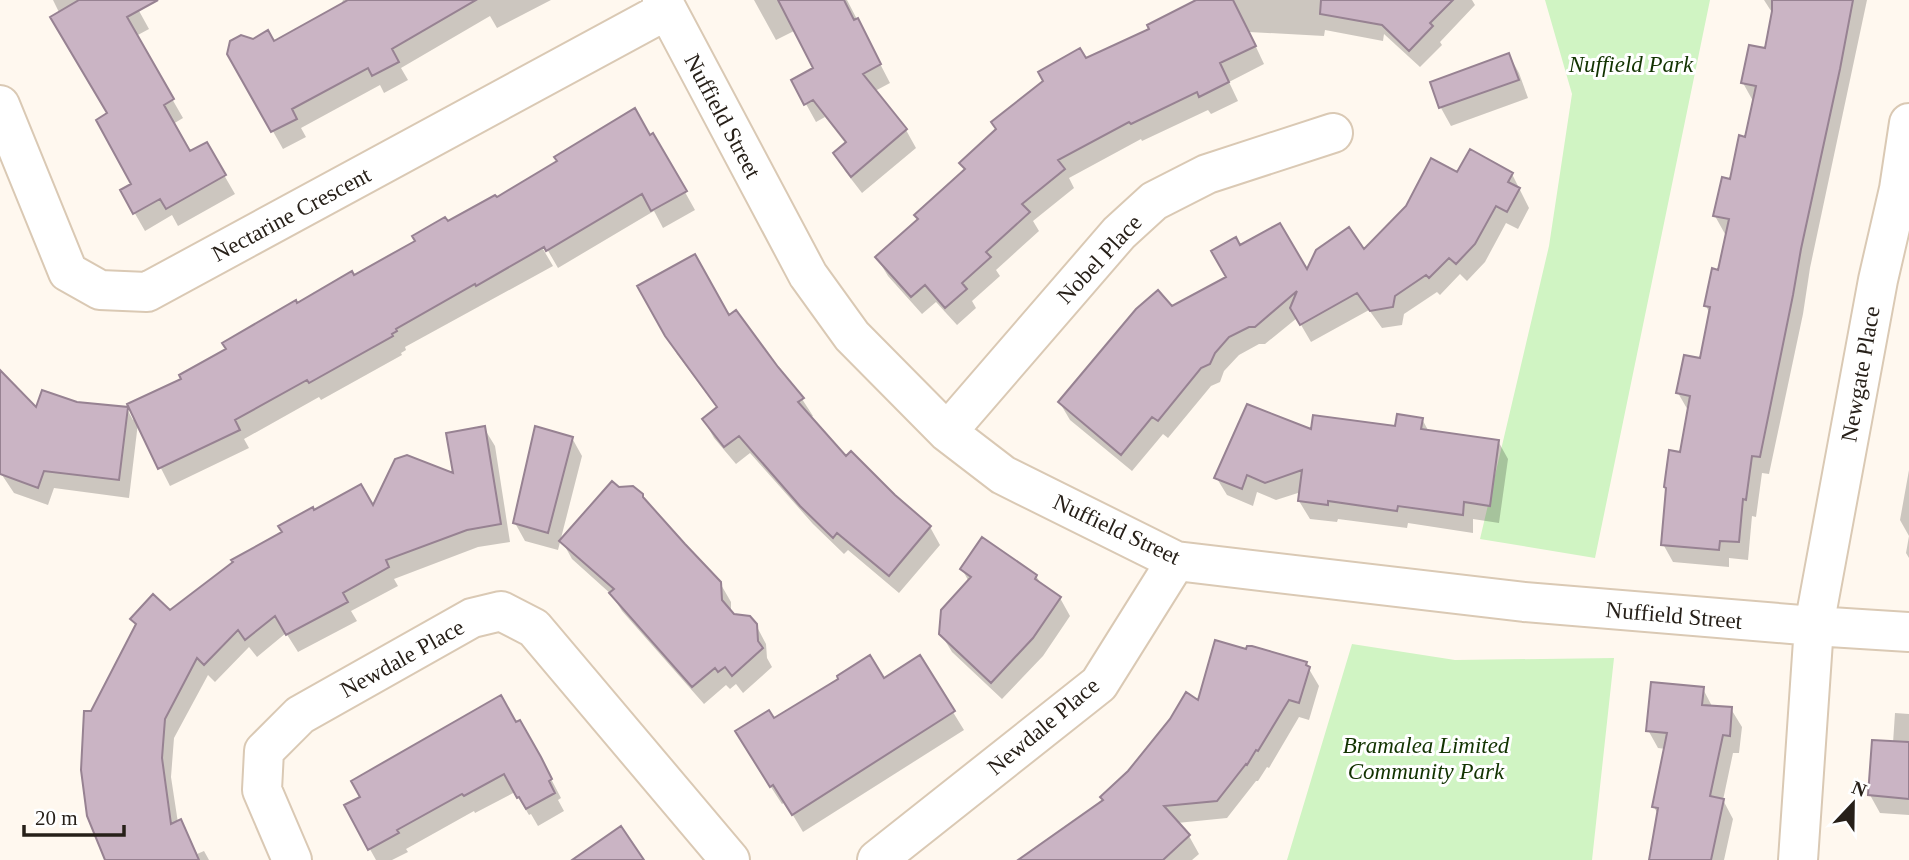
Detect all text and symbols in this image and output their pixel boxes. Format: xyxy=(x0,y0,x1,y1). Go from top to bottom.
street label: Nuffield Street xyxy=(679,50,766,183)
park label: Nuffield Park xyxy=(1568,52,1694,77)
street label: Nectarine Crescent xyxy=(208,162,375,267)
street label: Nobel Place xyxy=(1052,210,1147,309)
street label: Newgate Place xyxy=(1836,304,1885,444)
street label: Nuffield Street xyxy=(1049,489,1185,570)
street label: Nuffield Street xyxy=(1605,597,1744,634)
street label: Newdale Place xyxy=(336,614,468,703)
street label: Newdale Place xyxy=(983,673,1104,780)
park label: Bramalea Limited Community Park xyxy=(1343,733,1510,784)
north arrow xyxy=(1818,769,1888,839)
text: N xyxy=(1849,776,1870,801)
scale bar xyxy=(24,794,124,838)
text: 20 m xyxy=(35,806,78,830)

